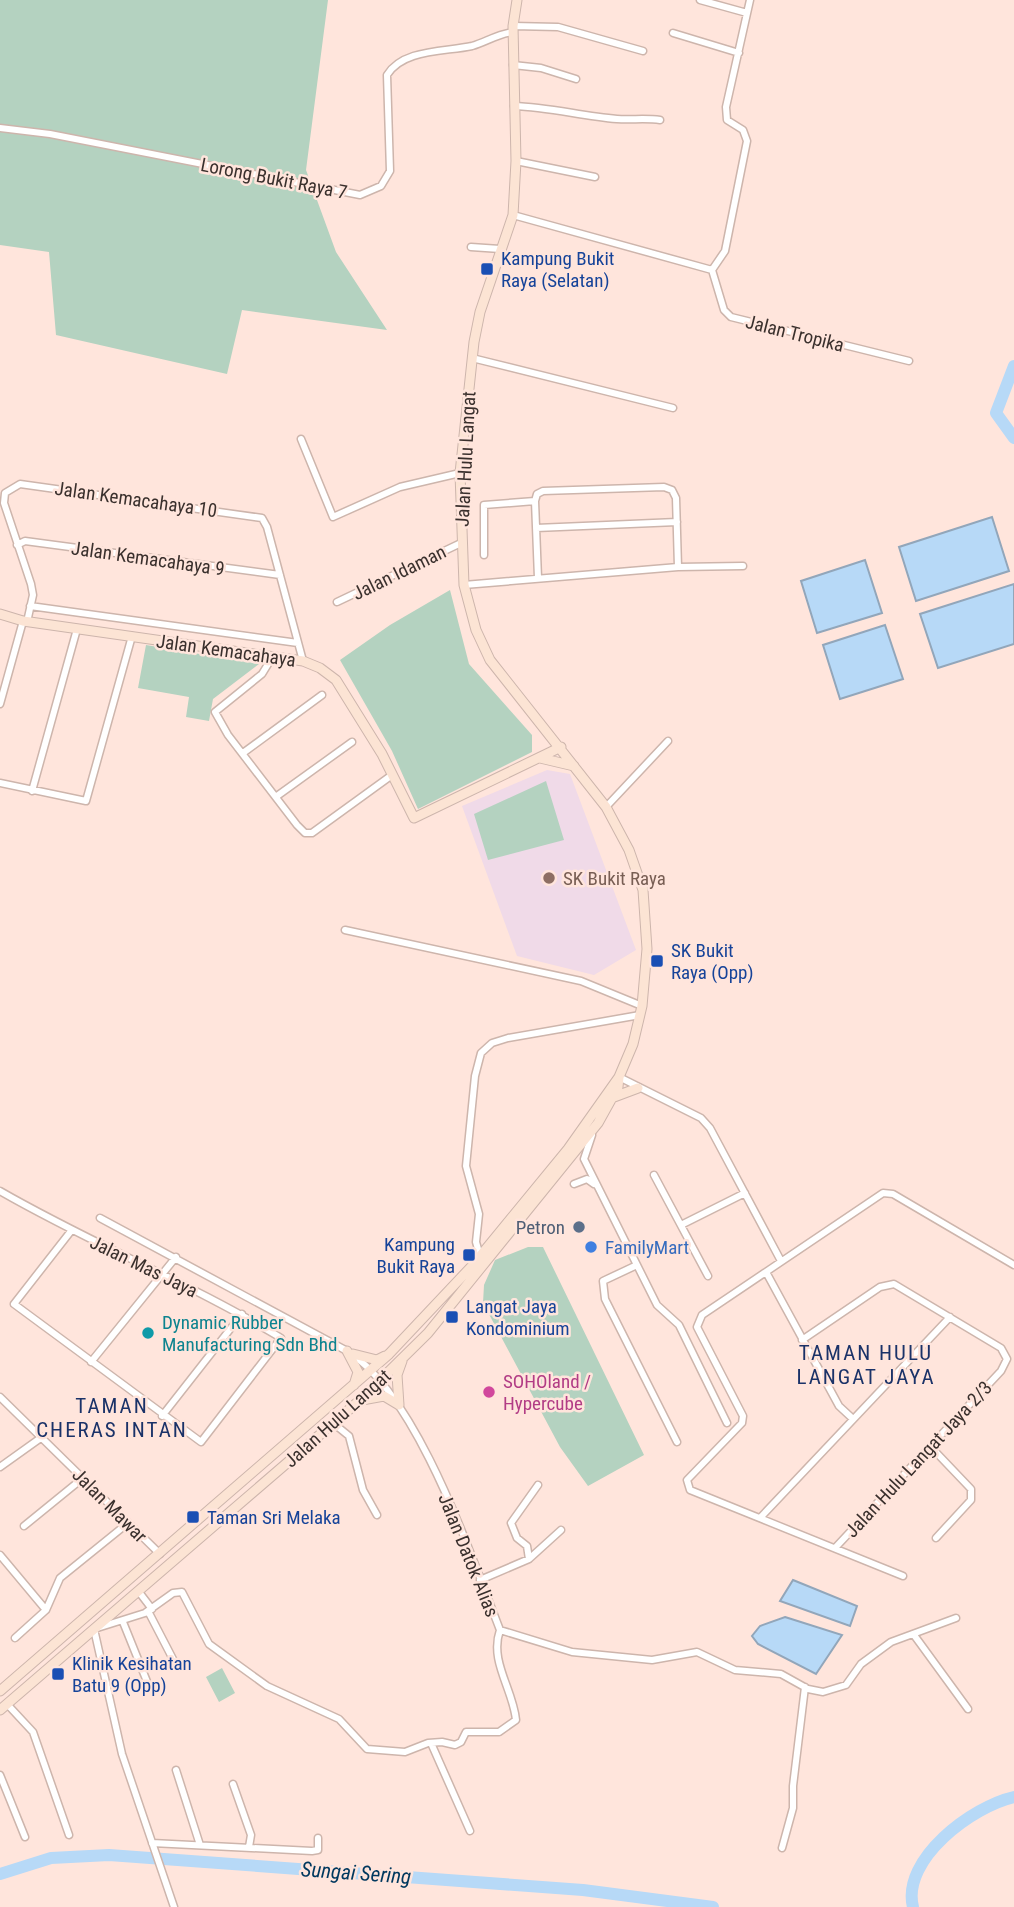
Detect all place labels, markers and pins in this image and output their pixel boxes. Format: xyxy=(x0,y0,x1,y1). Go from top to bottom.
place label: Kampung Bukit Raya (Selatan) xyxy=(501,247,614,292)
marker: Kampung Bukit Raya (Selatan) xyxy=(479,261,495,277)
place label: SK Bukit Raya xyxy=(563,867,666,890)
marker: SK Bukit Raya xyxy=(541,870,557,886)
place label: SK Bukit Raya (Opp) xyxy=(671,939,753,984)
marker: SK Bukit Raya (Opp) xyxy=(649,953,665,969)
place label: Petron xyxy=(516,1216,565,1239)
marker: Petron xyxy=(571,1219,587,1235)
place label: Kampung Bukit Raya xyxy=(377,1233,455,1278)
place label: FamilyMart xyxy=(605,1236,689,1259)
marker: FamilyMart xyxy=(583,1239,599,1255)
marker: Kampung Bukit Raya xyxy=(461,1247,477,1263)
place label: Langat Jaya Kondominium xyxy=(466,1295,570,1340)
marker: Langat Jaya Kondominium xyxy=(444,1309,460,1325)
place label: Dynamic Rubber Manufacturing Sdn Bhd xyxy=(162,1311,337,1356)
marker: Dynamic Rubber Manufacturing Sdn Bhd xyxy=(140,1325,156,1341)
place label: SOHOland / Hypercube xyxy=(503,1370,591,1415)
marker: SOHOland / Hypercube xyxy=(481,1384,497,1400)
place label: Taman Sri Melaka xyxy=(207,1506,341,1529)
marker: Taman Sri Melaka xyxy=(185,1509,201,1525)
place label: Klinik Kesihatan Batu 9 (Opp) xyxy=(72,1652,192,1697)
marker: Klinik Kesihatan Batu 9 (Opp) xyxy=(50,1666,66,1682)

